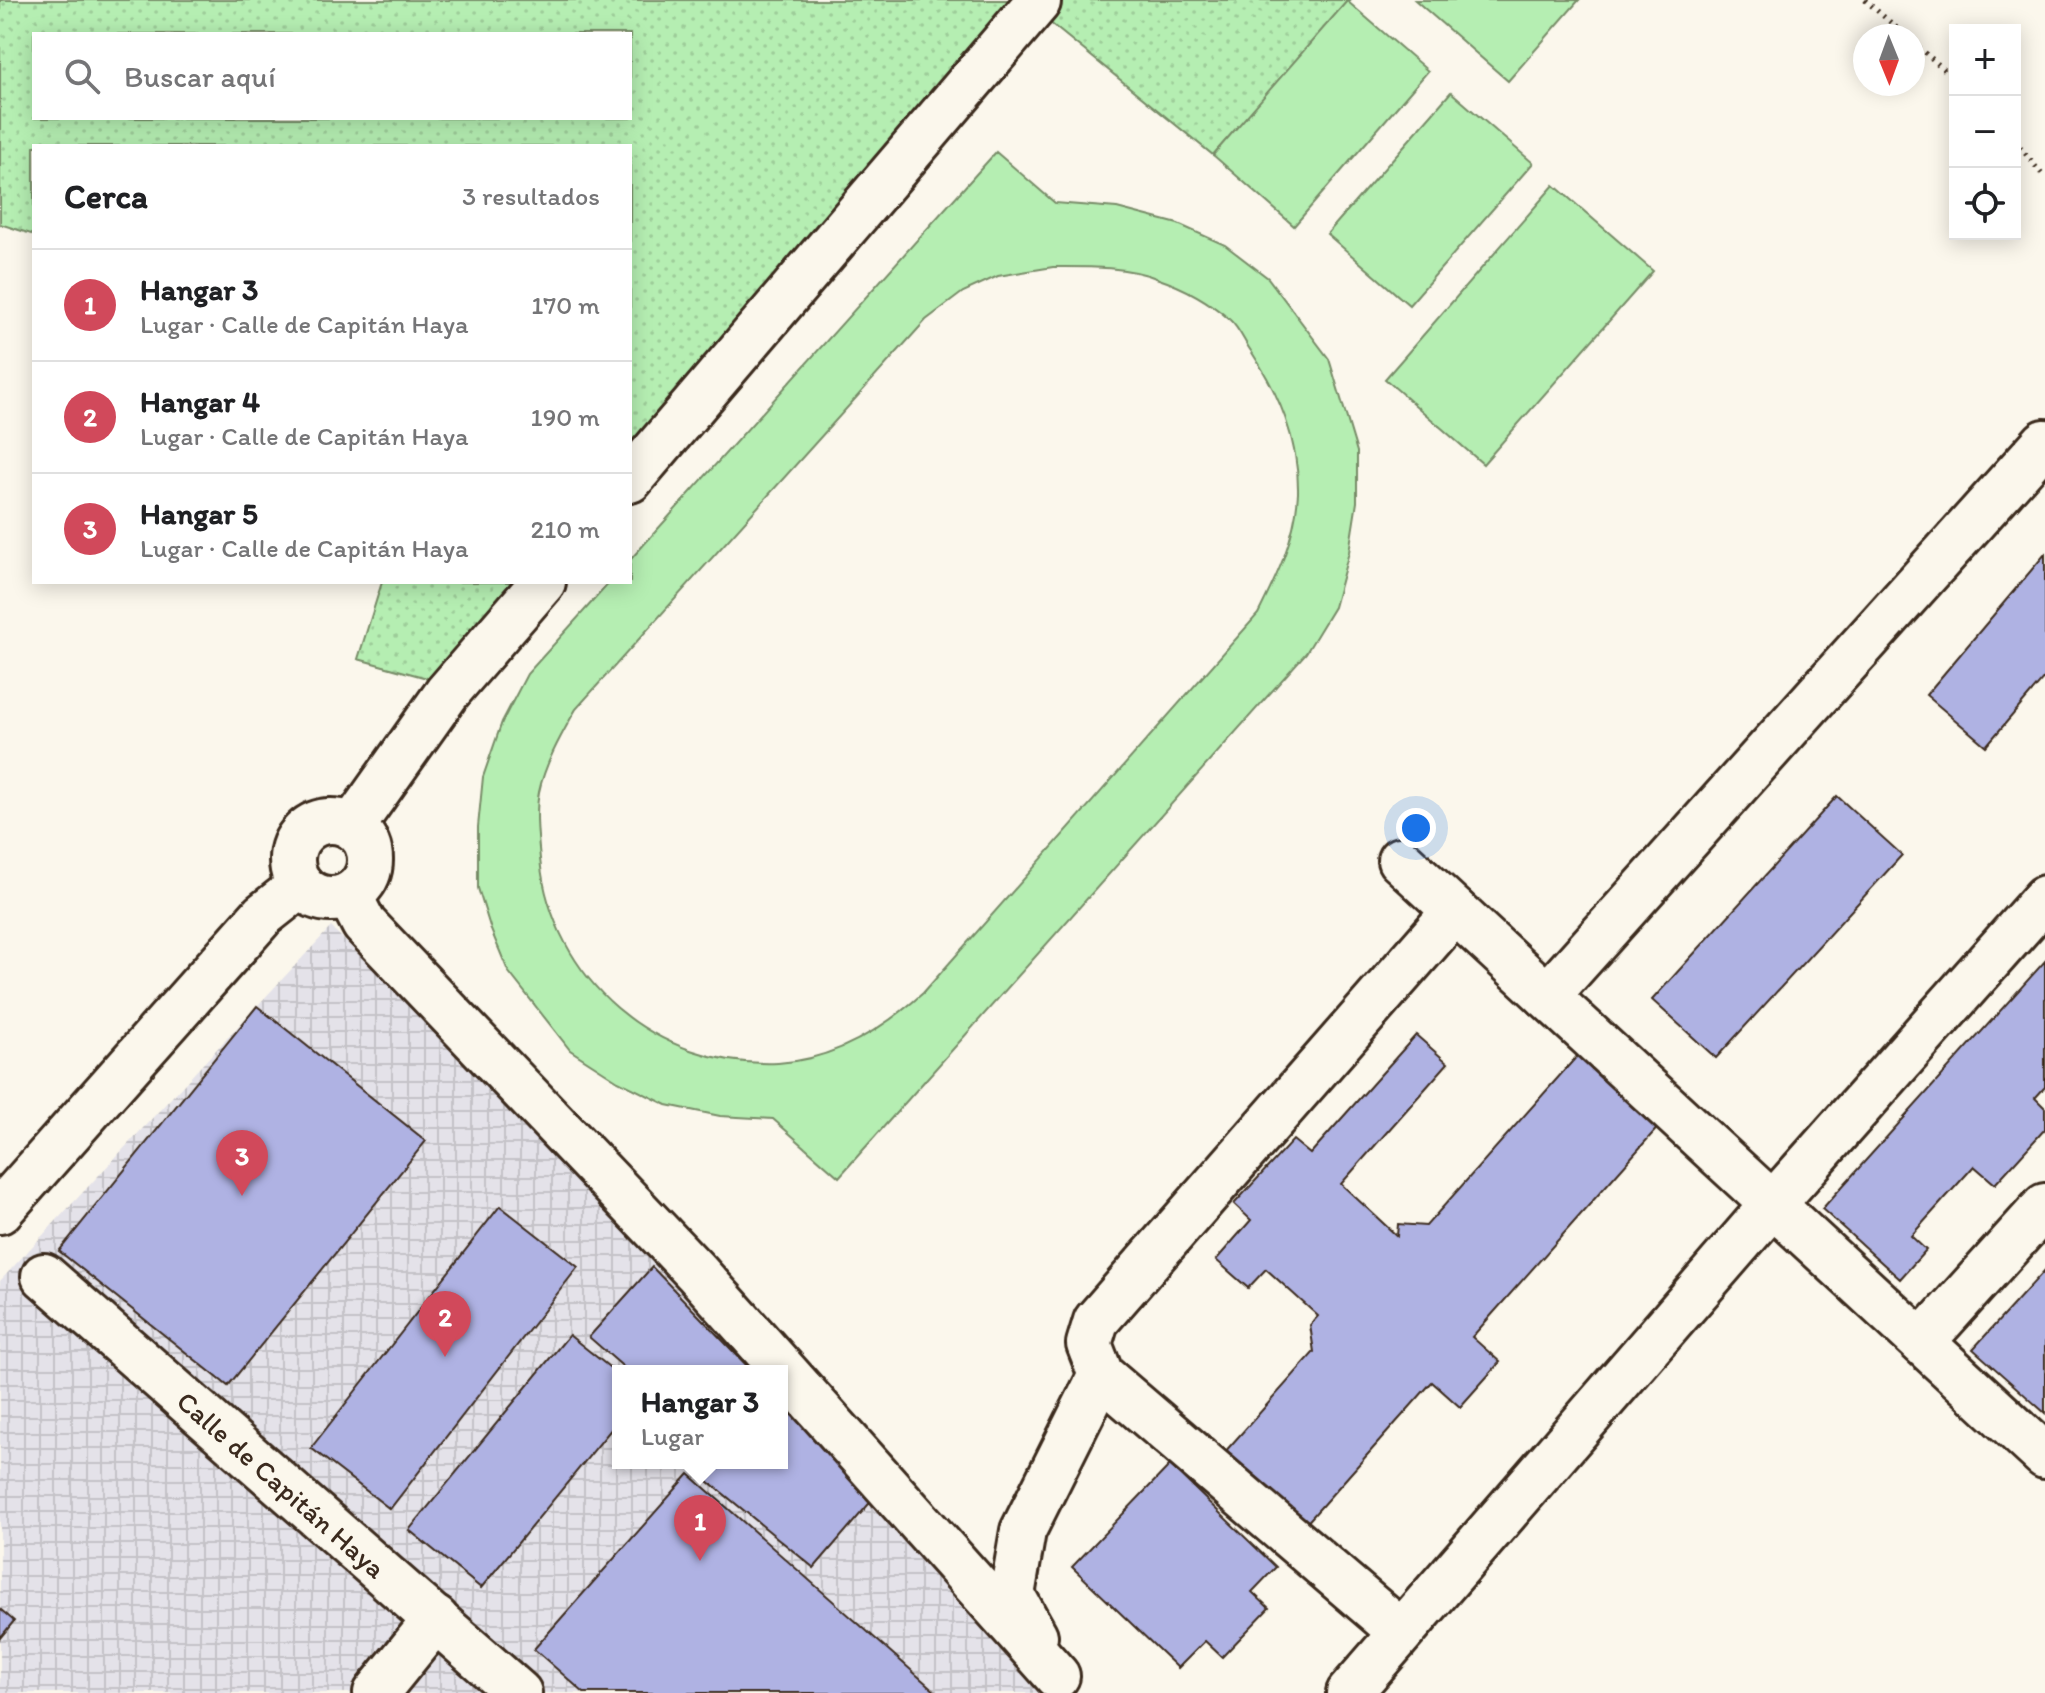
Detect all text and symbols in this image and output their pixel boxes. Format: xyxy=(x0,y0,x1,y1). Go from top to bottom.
north arrow xyxy=(1853,24,1925,96)
map controls xyxy=(1949,24,2021,240)
button: + xyxy=(1949,24,2021,96)
search box xyxy=(32,32,632,120)
icon: search xyxy=(60,54,104,98)
text: Buscar aquí xyxy=(124,58,276,95)
button: − xyxy=(1949,96,2021,168)
button: locate xyxy=(1949,168,2021,240)
text: Cerca xyxy=(64,176,148,217)
text: 3 resultados xyxy=(462,180,600,212)
text: Hangar 3 xyxy=(140,271,258,308)
text: 1 xyxy=(84,289,96,321)
text: 170 m xyxy=(531,289,600,321)
text: Lugar · Calle de Capitán Haya xyxy=(140,308,468,340)
text: Hangar 4 xyxy=(140,383,260,420)
text: 2 xyxy=(83,401,97,433)
text: 190 m xyxy=(531,401,600,433)
text: Lugar · Calle de Capitán Haya xyxy=(140,420,468,452)
text: Hangar 5 xyxy=(140,495,258,532)
text: 3 xyxy=(83,513,97,545)
text: 210 m xyxy=(531,513,600,545)
text: Lugar · Calle de Capitán Haya xyxy=(140,532,468,564)
your location xyxy=(1396,808,1436,848)
pin: 3 xyxy=(216,1130,268,1196)
pin: 2 xyxy=(419,1291,471,1357)
popup xyxy=(612,1365,788,1469)
text: Hangar 3 xyxy=(641,1383,759,1420)
street label: Calle de Capitán Haya xyxy=(170,1384,393,1585)
text: Lugar xyxy=(641,1420,704,1452)
pin: 1 xyxy=(674,1495,726,1561)

